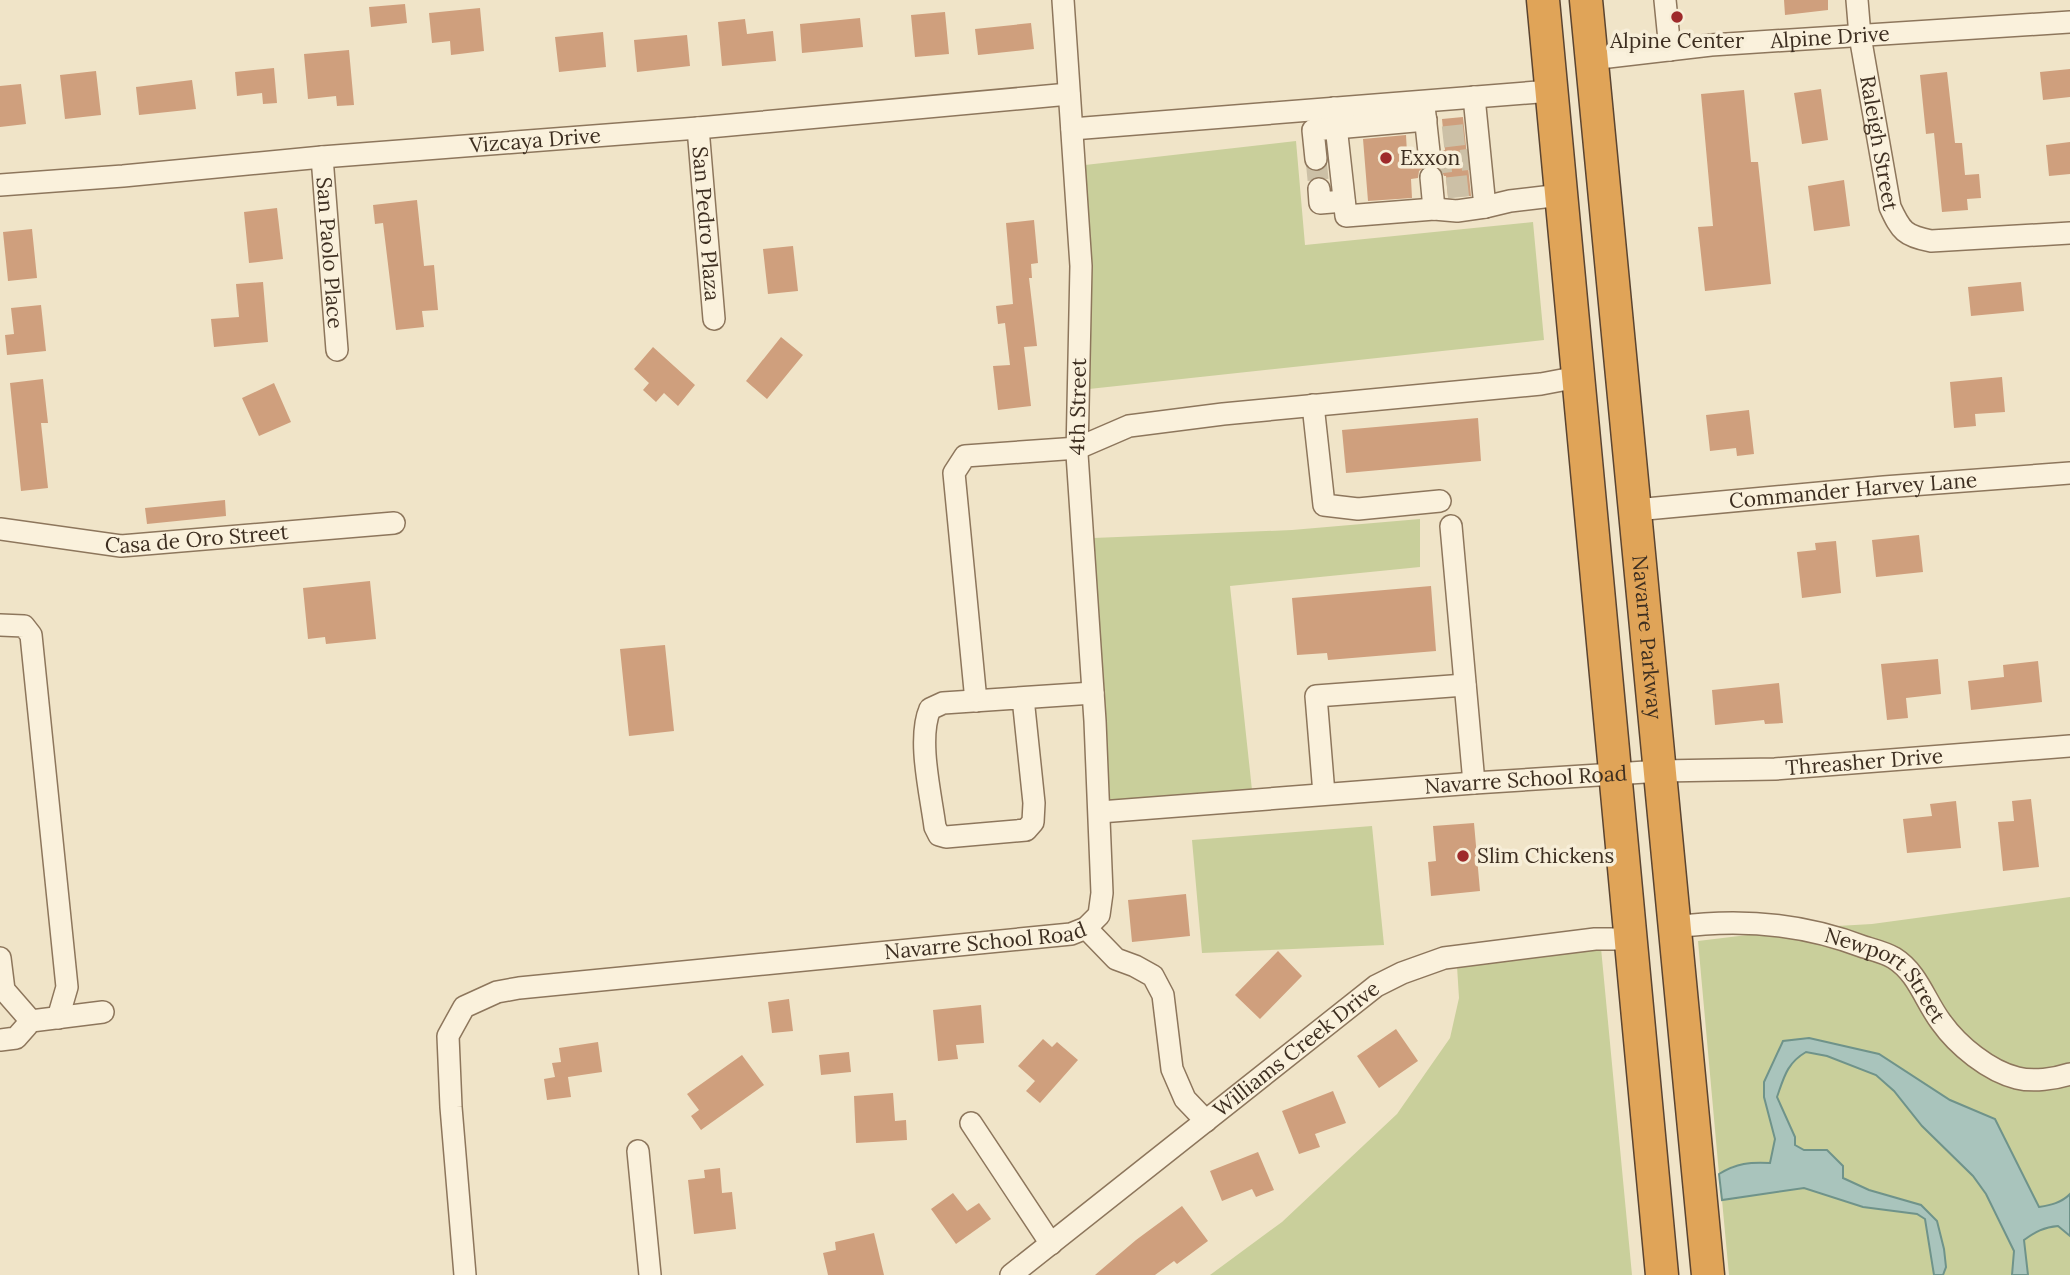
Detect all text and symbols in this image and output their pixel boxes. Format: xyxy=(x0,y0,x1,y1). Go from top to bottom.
marker: Alpine Center xyxy=(1669,9,1685,25)
street label: Alpine Drive xyxy=(1768,20,1890,54)
place label: Alpine Center xyxy=(1609,27,1744,54)
street label: Raleigh Street xyxy=(1854,73,1905,214)
street label: Vizcaya Drive xyxy=(467,122,602,159)
place label: Exxon xyxy=(1400,144,1461,171)
street label: San Pedro Plaza xyxy=(687,145,726,302)
marker: Exxon xyxy=(1378,150,1394,166)
street label: San Paolo Place xyxy=(311,176,349,329)
street label: 4th Street xyxy=(1063,357,1092,455)
street label: Commander Harvey Lane xyxy=(1728,466,1978,514)
street label: Casa de Oro Street xyxy=(103,518,290,559)
street label: Navarre Parkway xyxy=(1626,554,1669,720)
street label: Threasher Drive xyxy=(1784,742,1944,781)
street label: Navarre School Road xyxy=(1423,759,1628,800)
place label: Slim Chickens xyxy=(1477,842,1614,869)
marker: Slim Chickens xyxy=(1455,848,1471,864)
street label: Navarre School Road xyxy=(883,915,1090,965)
street label: Newport Street xyxy=(1822,921,1952,1029)
street label: Williams Creek Drive xyxy=(1208,975,1385,1123)

